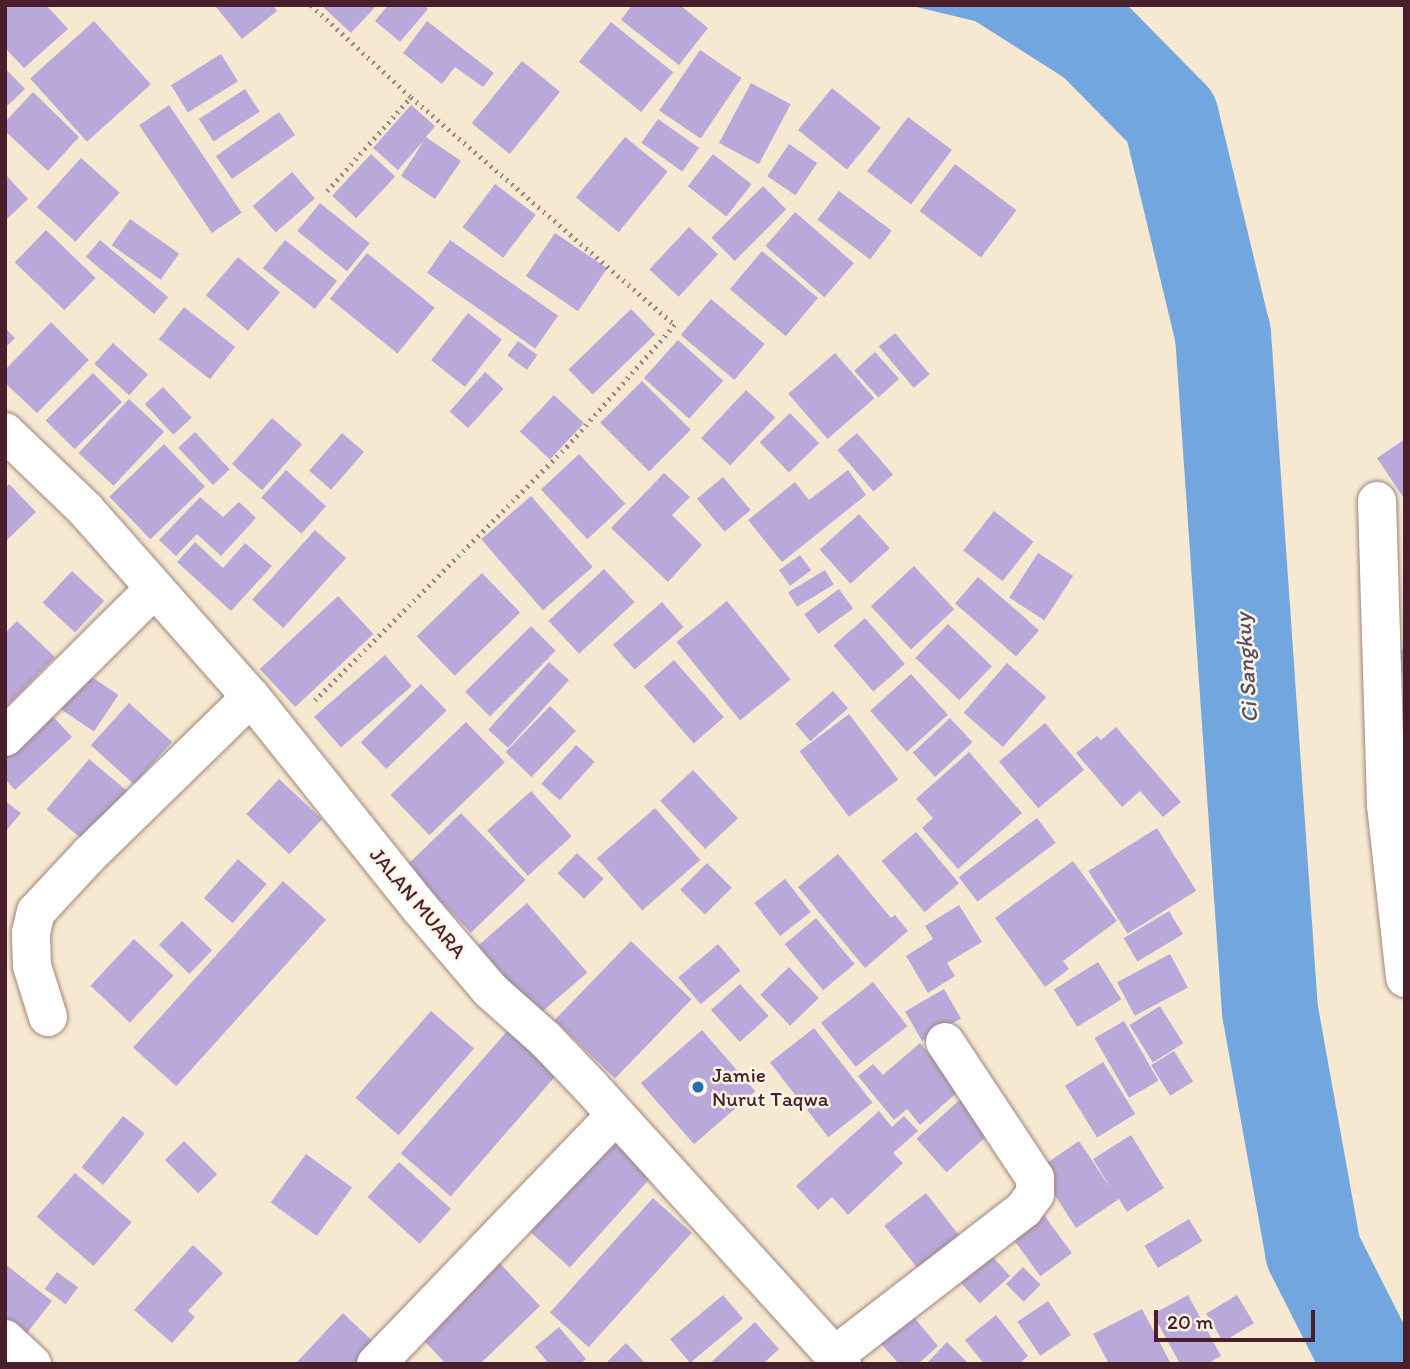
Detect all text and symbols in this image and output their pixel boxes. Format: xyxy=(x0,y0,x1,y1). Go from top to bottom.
water label: Ci Sangkuy xyxy=(1228,612,1264,724)
street label: JALAN MUARA xyxy=(364,843,472,963)
place label: Jamie Nurut Taqwa xyxy=(712,1062,826,1112)
marker: Jamie Nurut Taqwa xyxy=(690,1079,706,1095)
scale bar xyxy=(1158,1296,1319,1340)
text: 20 m xyxy=(1167,1309,1213,1334)

